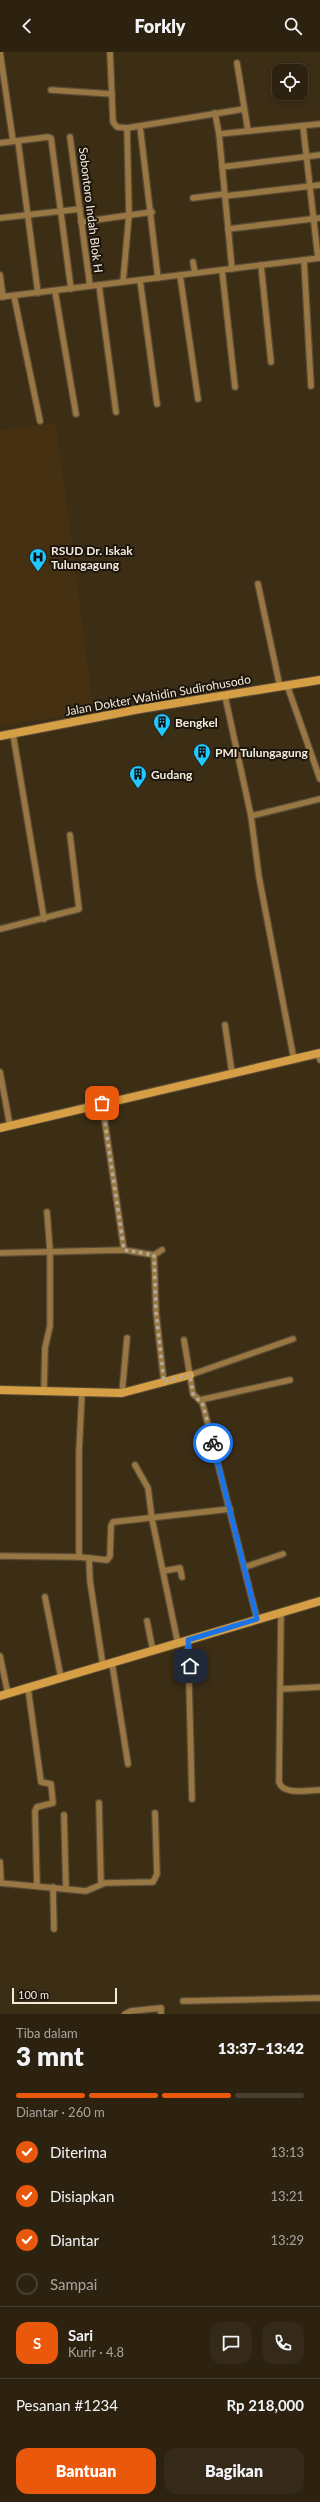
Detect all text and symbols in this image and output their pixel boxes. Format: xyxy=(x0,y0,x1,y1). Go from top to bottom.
icon: back xyxy=(16,15,38,37)
text: Forkly xyxy=(134,15,186,37)
icon: search xyxy=(282,15,304,37)
map controls xyxy=(272,64,308,100)
button: locate xyxy=(272,64,308,100)
street label: Sobontoro Indah Blok H xyxy=(76,146,106,274)
place label: RSUD Dr. Iskak Tulungagung xyxy=(51,543,133,572)
hospital icon: RSUD Dr. Iskak Tulungagung xyxy=(28,547,48,572)
street label: Jalan Dokter Wahidin Sudirohusodo xyxy=(64,671,252,719)
building icon: Bengkel xyxy=(152,712,172,737)
place label: Bengkel xyxy=(175,715,218,730)
building icon: PMI Tulungagung xyxy=(192,742,212,767)
place label: PMI Tulungagung xyxy=(215,745,309,760)
building icon: Gudang xyxy=(128,764,148,789)
place label: Gudang xyxy=(151,767,193,782)
pin xyxy=(85,1086,119,1120)
icon: bag xyxy=(91,1092,113,1114)
courier xyxy=(193,1423,233,1463)
icon: bike xyxy=(202,1432,224,1454)
pin xyxy=(173,1649,207,1683)
icon: home xyxy=(179,1655,201,1677)
scale bar xyxy=(12,1986,117,2005)
text: 100 m xyxy=(18,1988,49,2001)
text: Tiba dalam xyxy=(16,2025,78,2041)
text: 13:37–13:42 xyxy=(218,2039,304,2057)
text: 3 mnt xyxy=(16,2040,84,2072)
text: Diantar · 260 m xyxy=(16,2104,105,2120)
icon: check xyxy=(16,2141,38,2163)
text: Diterima xyxy=(50,2143,107,2161)
text: 13:13 xyxy=(271,2144,304,2160)
icon: check xyxy=(16,2185,38,2207)
text: Disiapkan xyxy=(50,2187,114,2205)
text: 13:21 xyxy=(271,2188,304,2204)
icon: check xyxy=(16,2229,38,2251)
text: Diantar xyxy=(50,2231,99,2249)
text: 13:29 xyxy=(271,2232,304,2248)
text: Sampai xyxy=(50,2275,97,2293)
button: chat xyxy=(210,2322,252,2364)
button: phone xyxy=(262,2322,304,2364)
text: Sari xyxy=(68,2326,93,2344)
text: S xyxy=(33,2334,41,2352)
text: Kurir · 4.8 xyxy=(68,2344,124,2360)
text: Pesanan #1234 xyxy=(16,2396,118,2414)
text: Rp 218,000 xyxy=(227,2396,304,2414)
button: Bantuan xyxy=(16,2448,156,2494)
button: Bagikan xyxy=(164,2448,304,2494)

